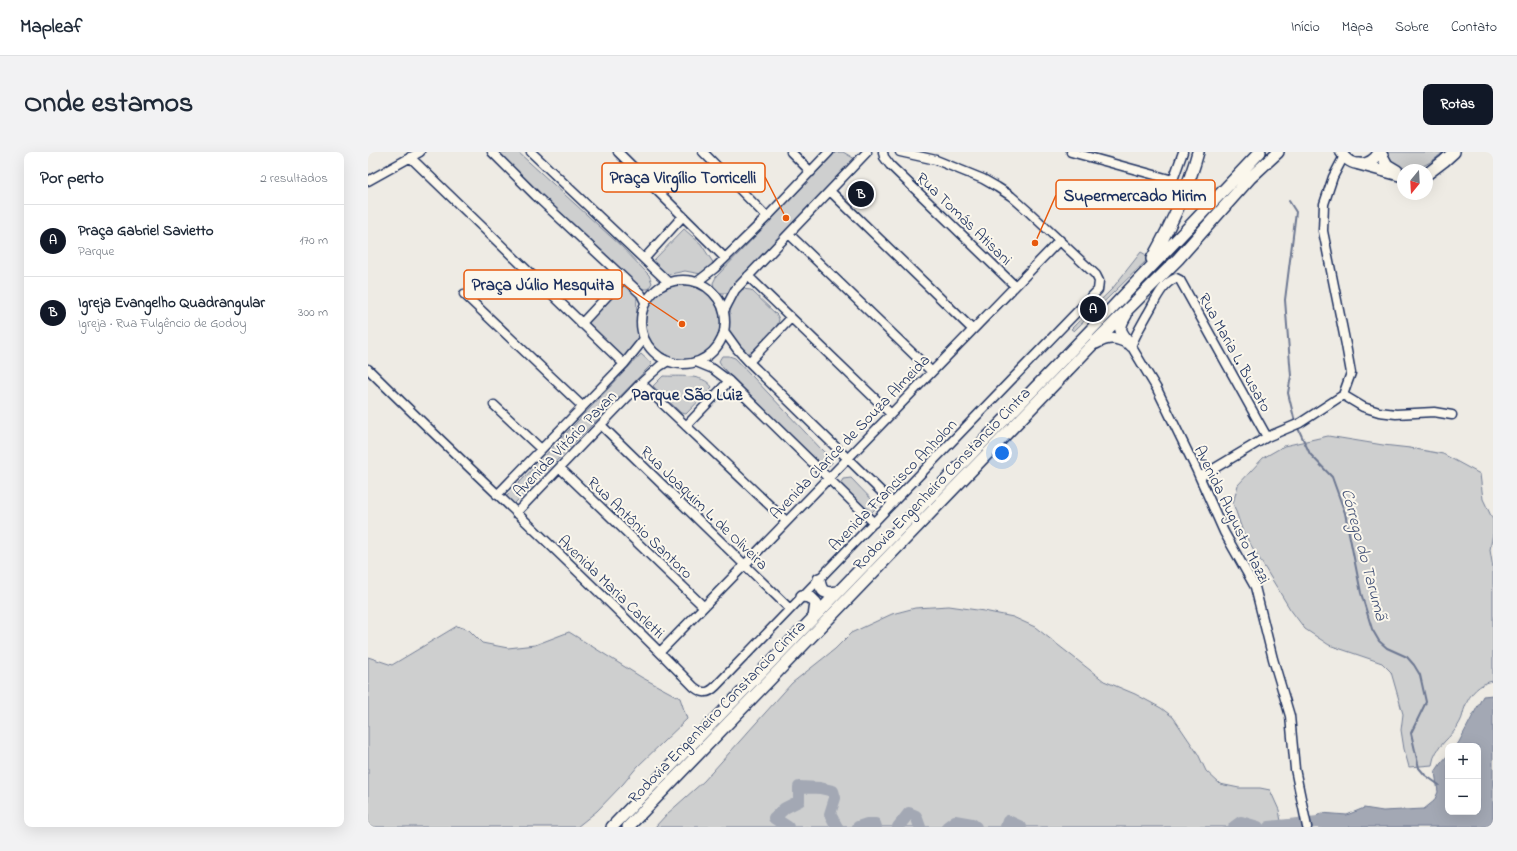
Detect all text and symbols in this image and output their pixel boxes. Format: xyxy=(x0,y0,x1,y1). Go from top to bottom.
text: Mapleaf xyxy=(20,14,82,41)
text: Início xyxy=(1291,17,1320,38)
text: Mapa xyxy=(1342,17,1373,38)
text: Sobre xyxy=(1395,17,1429,38)
text: Contato xyxy=(1451,17,1497,38)
text: Onde estamos xyxy=(24,84,193,125)
button: Rotas xyxy=(1423,84,1493,125)
callout: Praça Virgílio Torricelli xyxy=(602,163,765,192)
north arrow xyxy=(1397,164,1433,200)
text: Por perto xyxy=(40,166,104,191)
text: Praça Virgílio Torricelli xyxy=(610,166,756,193)
street label: Rua Tomás Atisani xyxy=(910,167,1017,272)
text: 2 resultados xyxy=(260,169,328,188)
pin: B xyxy=(848,179,874,209)
callout: Supermercado Mirim xyxy=(1056,180,1215,209)
text: Supermercado Mirim xyxy=(1063,184,1207,209)
text: Praça Gabriel Savietto xyxy=(78,220,214,242)
text: A xyxy=(49,231,57,250)
text: 170 m xyxy=(300,231,328,250)
text: Parque xyxy=(78,242,114,261)
callout: Praça Júlio Mesquita xyxy=(464,270,622,299)
text: Praça Júlio Mesquita xyxy=(472,273,614,298)
street label: Rua Maria L. Busato xyxy=(1192,289,1277,417)
text: Igreja Evangelho Quadrangular xyxy=(78,292,265,314)
pin: A xyxy=(1080,294,1106,324)
text: B xyxy=(49,303,57,322)
text: 300 m xyxy=(298,303,328,322)
text: Igreja · Rua Fulgêncio de Godoy xyxy=(78,314,246,333)
street label: Avenida Clarice de Souza Almeida xyxy=(765,349,936,526)
street label: Rodovia Engenheiro Constancio Cintra xyxy=(848,382,1037,577)
district label: Parque São Luiz xyxy=(632,383,743,408)
street label: Avenida Vitório Pavan xyxy=(508,385,623,503)
street label: Avenida Francisco Anholon xyxy=(824,414,963,557)
street label: Rua Joaquim L. de Oliveira xyxy=(634,441,773,576)
street label: Avenida Augusto Mazzi xyxy=(1187,441,1275,588)
your location xyxy=(992,443,1012,463)
street label: Rua Antônio Santoro xyxy=(581,472,698,585)
water label: Córrego do Tarumã xyxy=(1333,486,1394,625)
street label: Avenida Maria Carletti xyxy=(552,530,670,645)
street label: Rodovia Engenheiro Constancio Cintra xyxy=(623,615,812,810)
map controls xyxy=(1445,743,1481,815)
button: + xyxy=(1445,743,1481,779)
button: − xyxy=(1445,779,1481,815)

